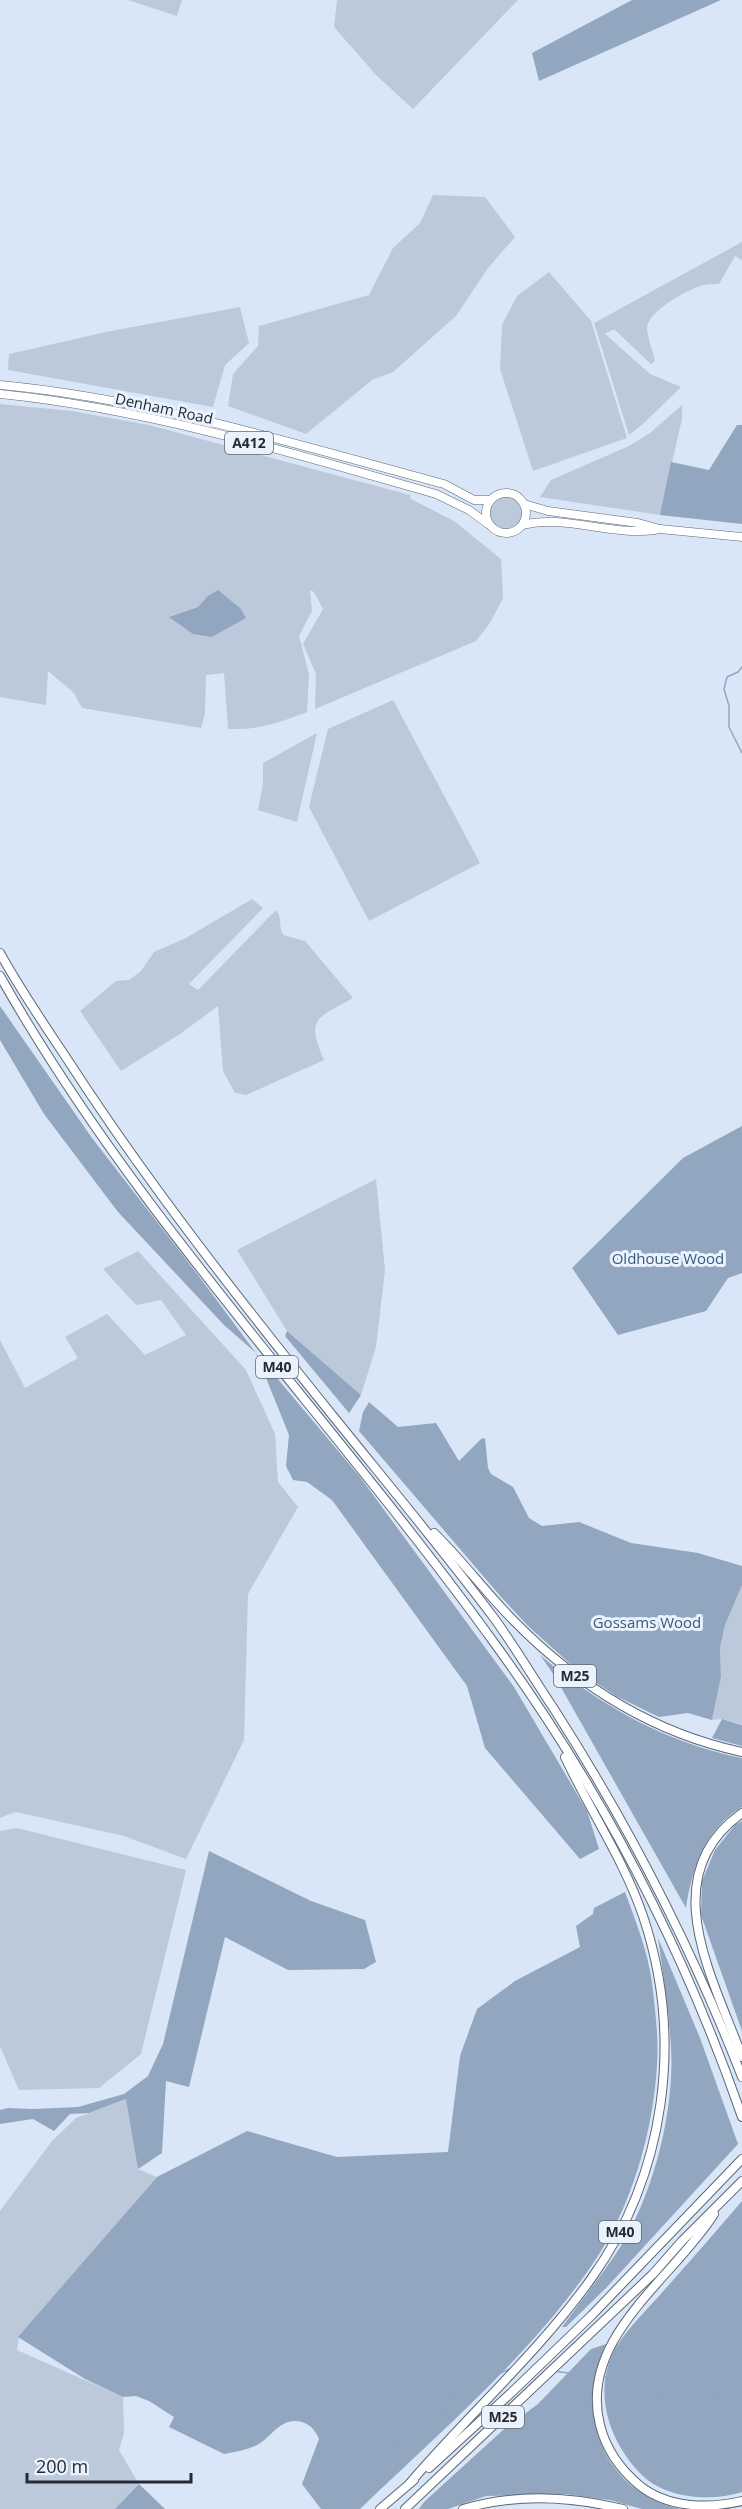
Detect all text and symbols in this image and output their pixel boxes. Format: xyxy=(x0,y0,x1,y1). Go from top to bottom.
street label: Denham Road xyxy=(113,388,215,428)
road number: A412 xyxy=(225,432,273,454)
park label: Oldhouse Wood xyxy=(612,1248,724,1268)
road number: M40 xyxy=(256,1356,298,1378)
park label: Gossams Wood xyxy=(593,1612,701,1632)
road number: M25 xyxy=(554,1665,596,1687)
road number: M40 xyxy=(599,2221,641,2243)
road number: M25 xyxy=(482,2406,524,2428)
scale bar xyxy=(27,2446,190,2484)
text: 200 m xyxy=(36,2454,88,2478)

